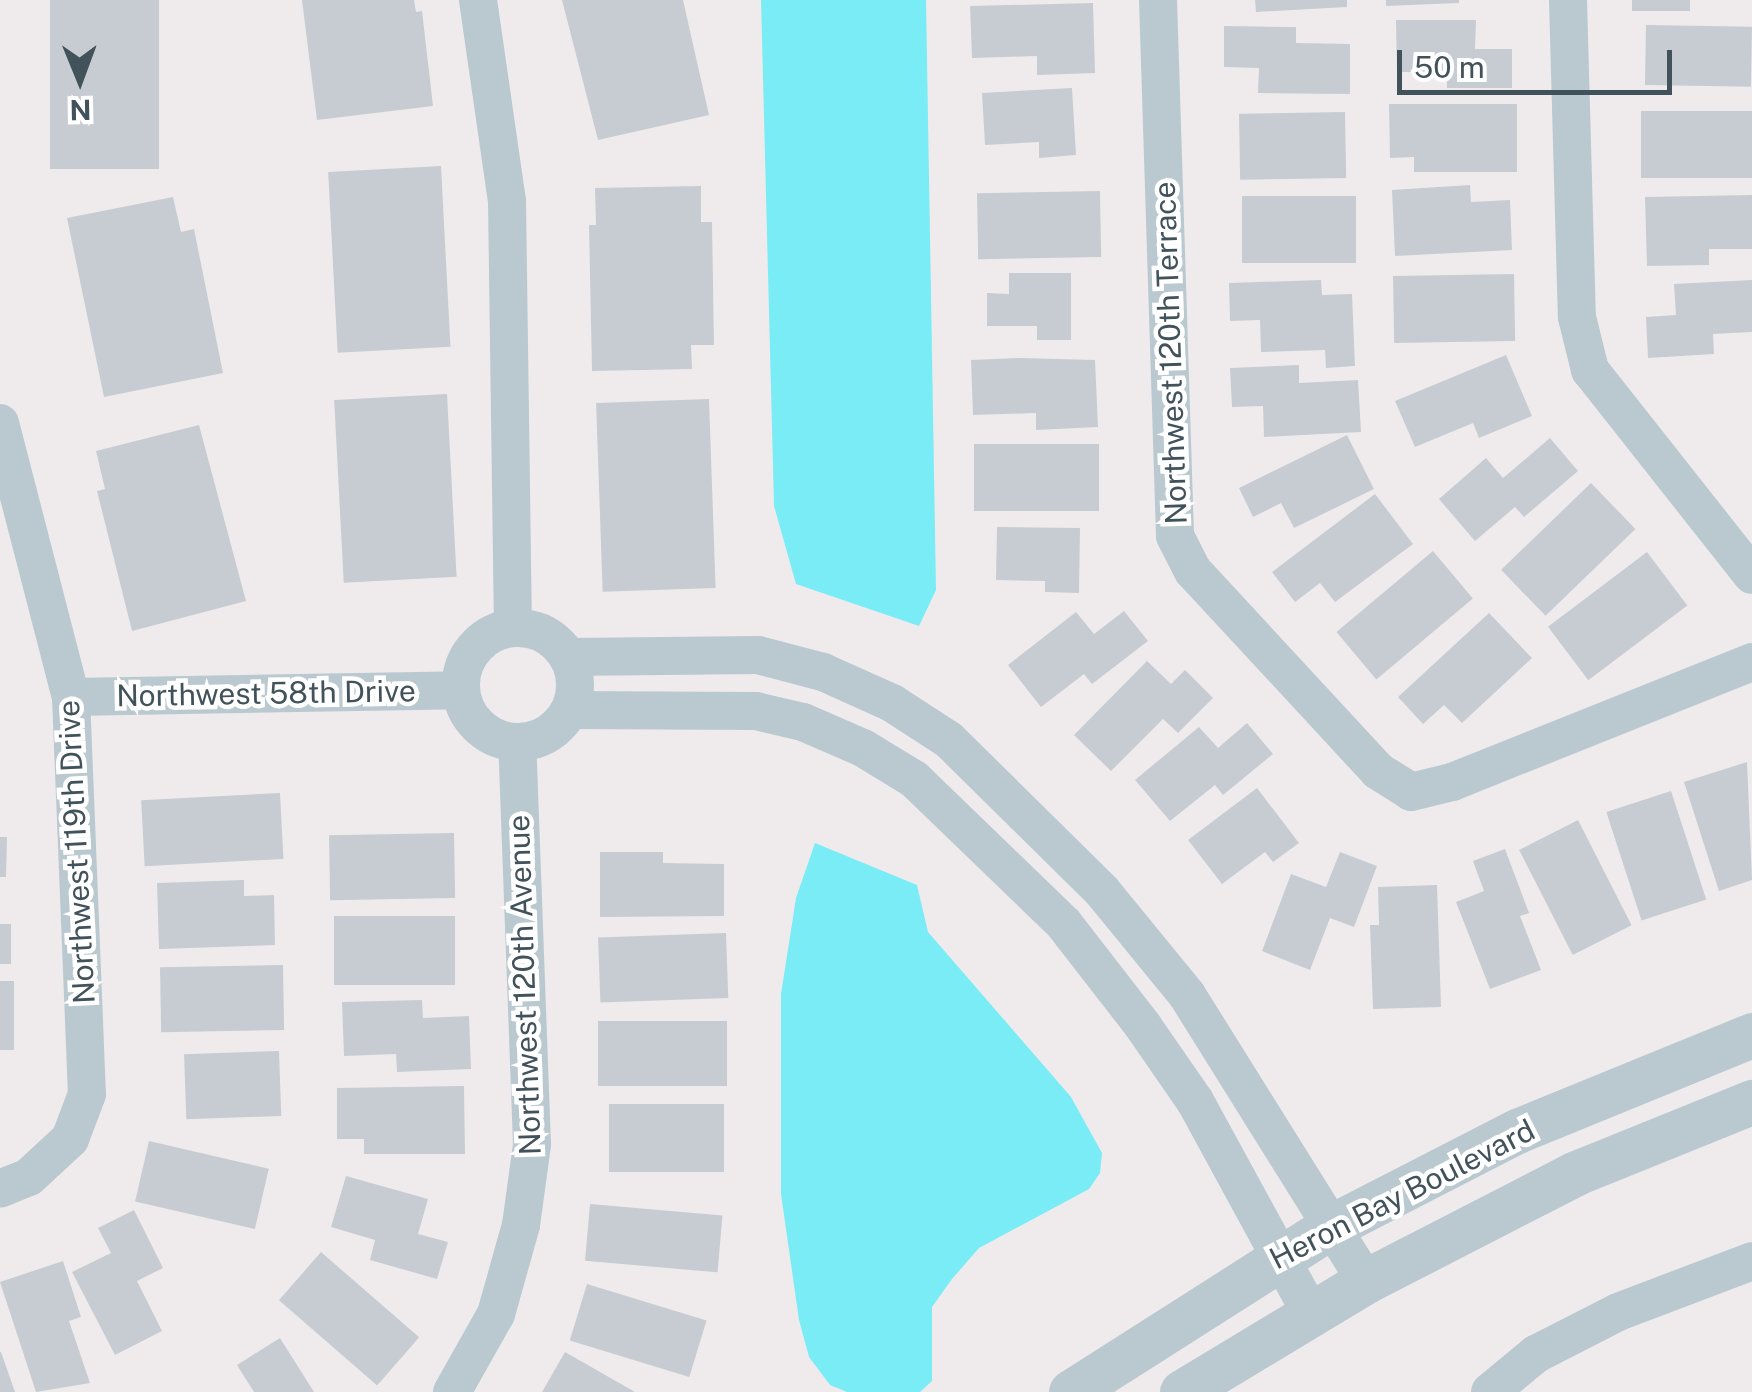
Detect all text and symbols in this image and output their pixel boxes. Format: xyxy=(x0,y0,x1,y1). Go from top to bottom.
north arrow xyxy=(30,30,130,130)
scale bar xyxy=(1402,30,1677,92)
text: 50 m xyxy=(1414,49,1485,85)
text: N xyxy=(69,94,92,127)
street label: Northwest 120th Terrace xyxy=(1146,181,1194,525)
street label: Northwest 58th Drive xyxy=(116,672,416,714)
street label: Northwest 119th Drive xyxy=(50,699,102,1005)
street label: Northwest 120th Avenue xyxy=(500,814,548,1156)
street label: Heron Bay Boulevard xyxy=(1263,1111,1541,1277)

